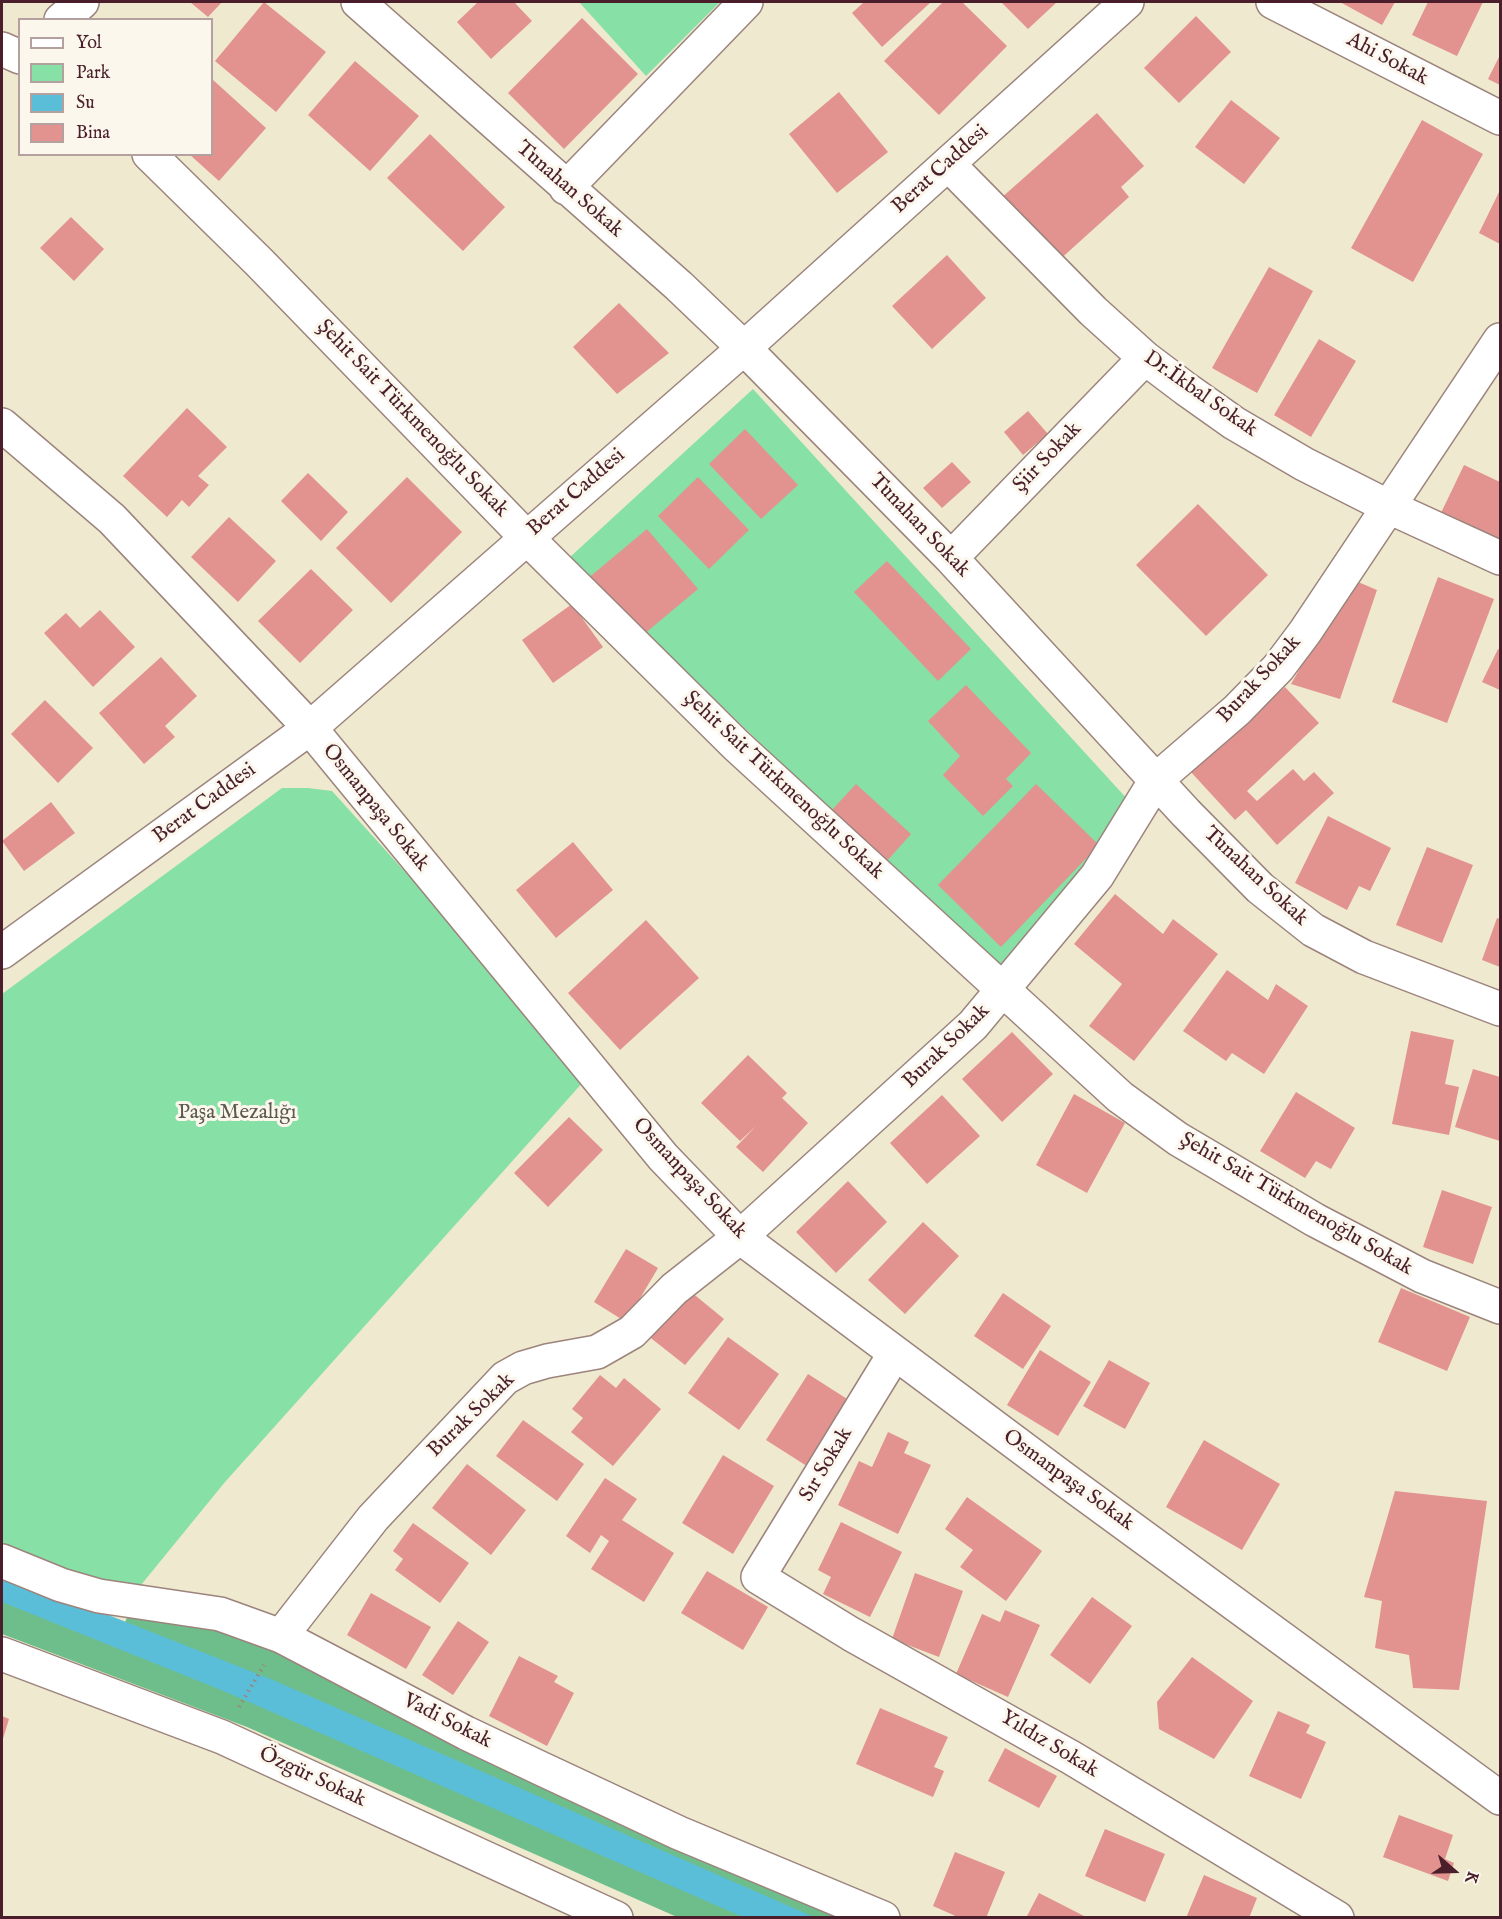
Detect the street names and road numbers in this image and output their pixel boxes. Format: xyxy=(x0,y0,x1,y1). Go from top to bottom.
street label: Ahi Sokak xyxy=(1342,28,1432,92)
street label: Berat Caddesi xyxy=(888,120,994,220)
street label: Tunahan Sokak xyxy=(510,136,628,244)
street label: Şehit Sait Türkmenoğlu Sokak xyxy=(311,315,513,523)
street label: Dr.İkbal Sokak xyxy=(1138,346,1262,444)
street label: Şiir Sokak xyxy=(1008,418,1088,498)
street label: Berat Caddesi xyxy=(523,444,631,542)
street label: Tunahan Sokak xyxy=(863,469,975,583)
street label: Burak Sokak xyxy=(1213,631,1307,729)
street label: Şehit Sait Türkmenoğlu Sokak xyxy=(677,686,889,886)
street label: Osmanpaşa Sokak xyxy=(316,739,434,877)
street label: Berat Caddesi xyxy=(149,758,261,850)
street label: Tunahan Sokak xyxy=(1197,822,1313,932)
street label: Burak Sokak xyxy=(898,999,996,1095)
street label: Osmanpaşa Sokak xyxy=(626,1113,752,1245)
street label: Şehit Sait Türkmenoğlu Sokak xyxy=(1175,1128,1417,1282)
street label: Burak Sokak xyxy=(423,1368,521,1464)
street label: Sır Sokak xyxy=(795,1423,859,1507)
street label: Osmanpaşa Sokak xyxy=(997,1425,1139,1537)
street label: Vadi Sokak xyxy=(398,1689,496,1755)
street label: Yıldız Sokak xyxy=(995,1706,1103,1784)
street label: Özgür Sokak xyxy=(254,1742,370,1814)

